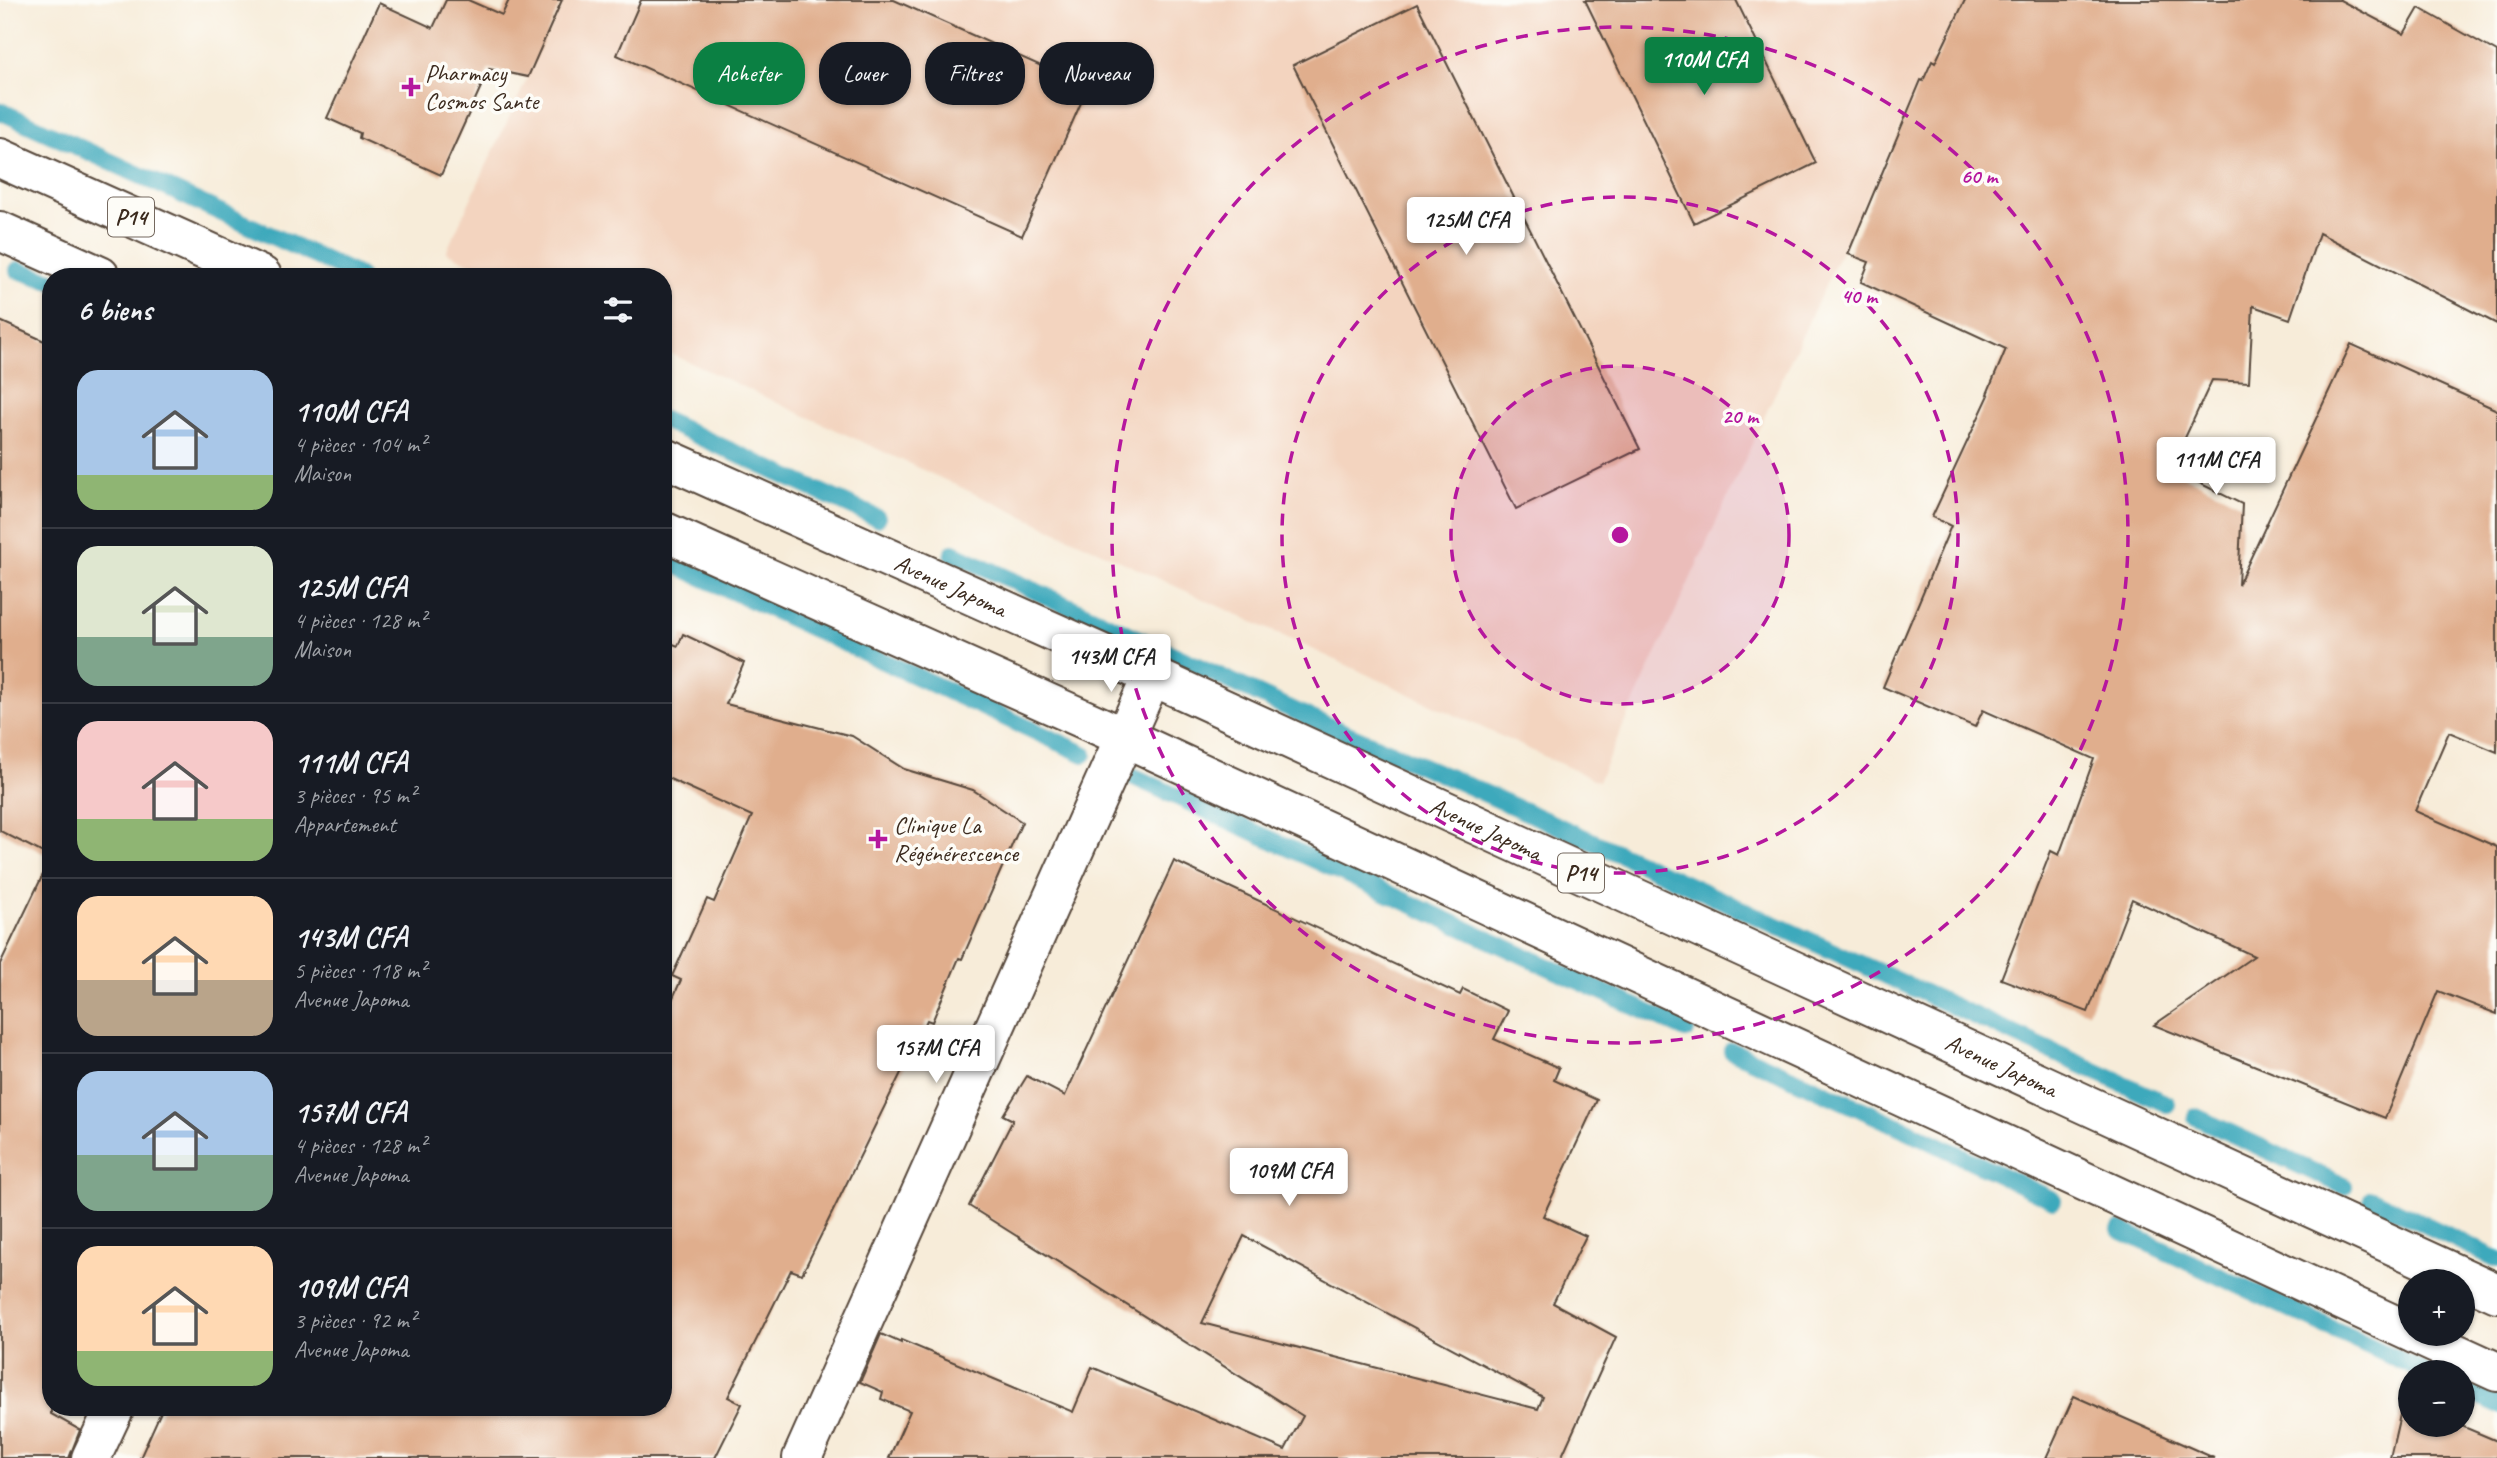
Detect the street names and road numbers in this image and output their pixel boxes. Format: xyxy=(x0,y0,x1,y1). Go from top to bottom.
road number: P14 xyxy=(108,198,154,236)
street label: Avenue Japoma xyxy=(890,548,1013,625)
street label: Avenue Japoma xyxy=(1425,791,1548,869)
road number: P14 xyxy=(1558,853,1604,892)
street label: Avenue Japoma xyxy=(1941,1027,2064,1105)

